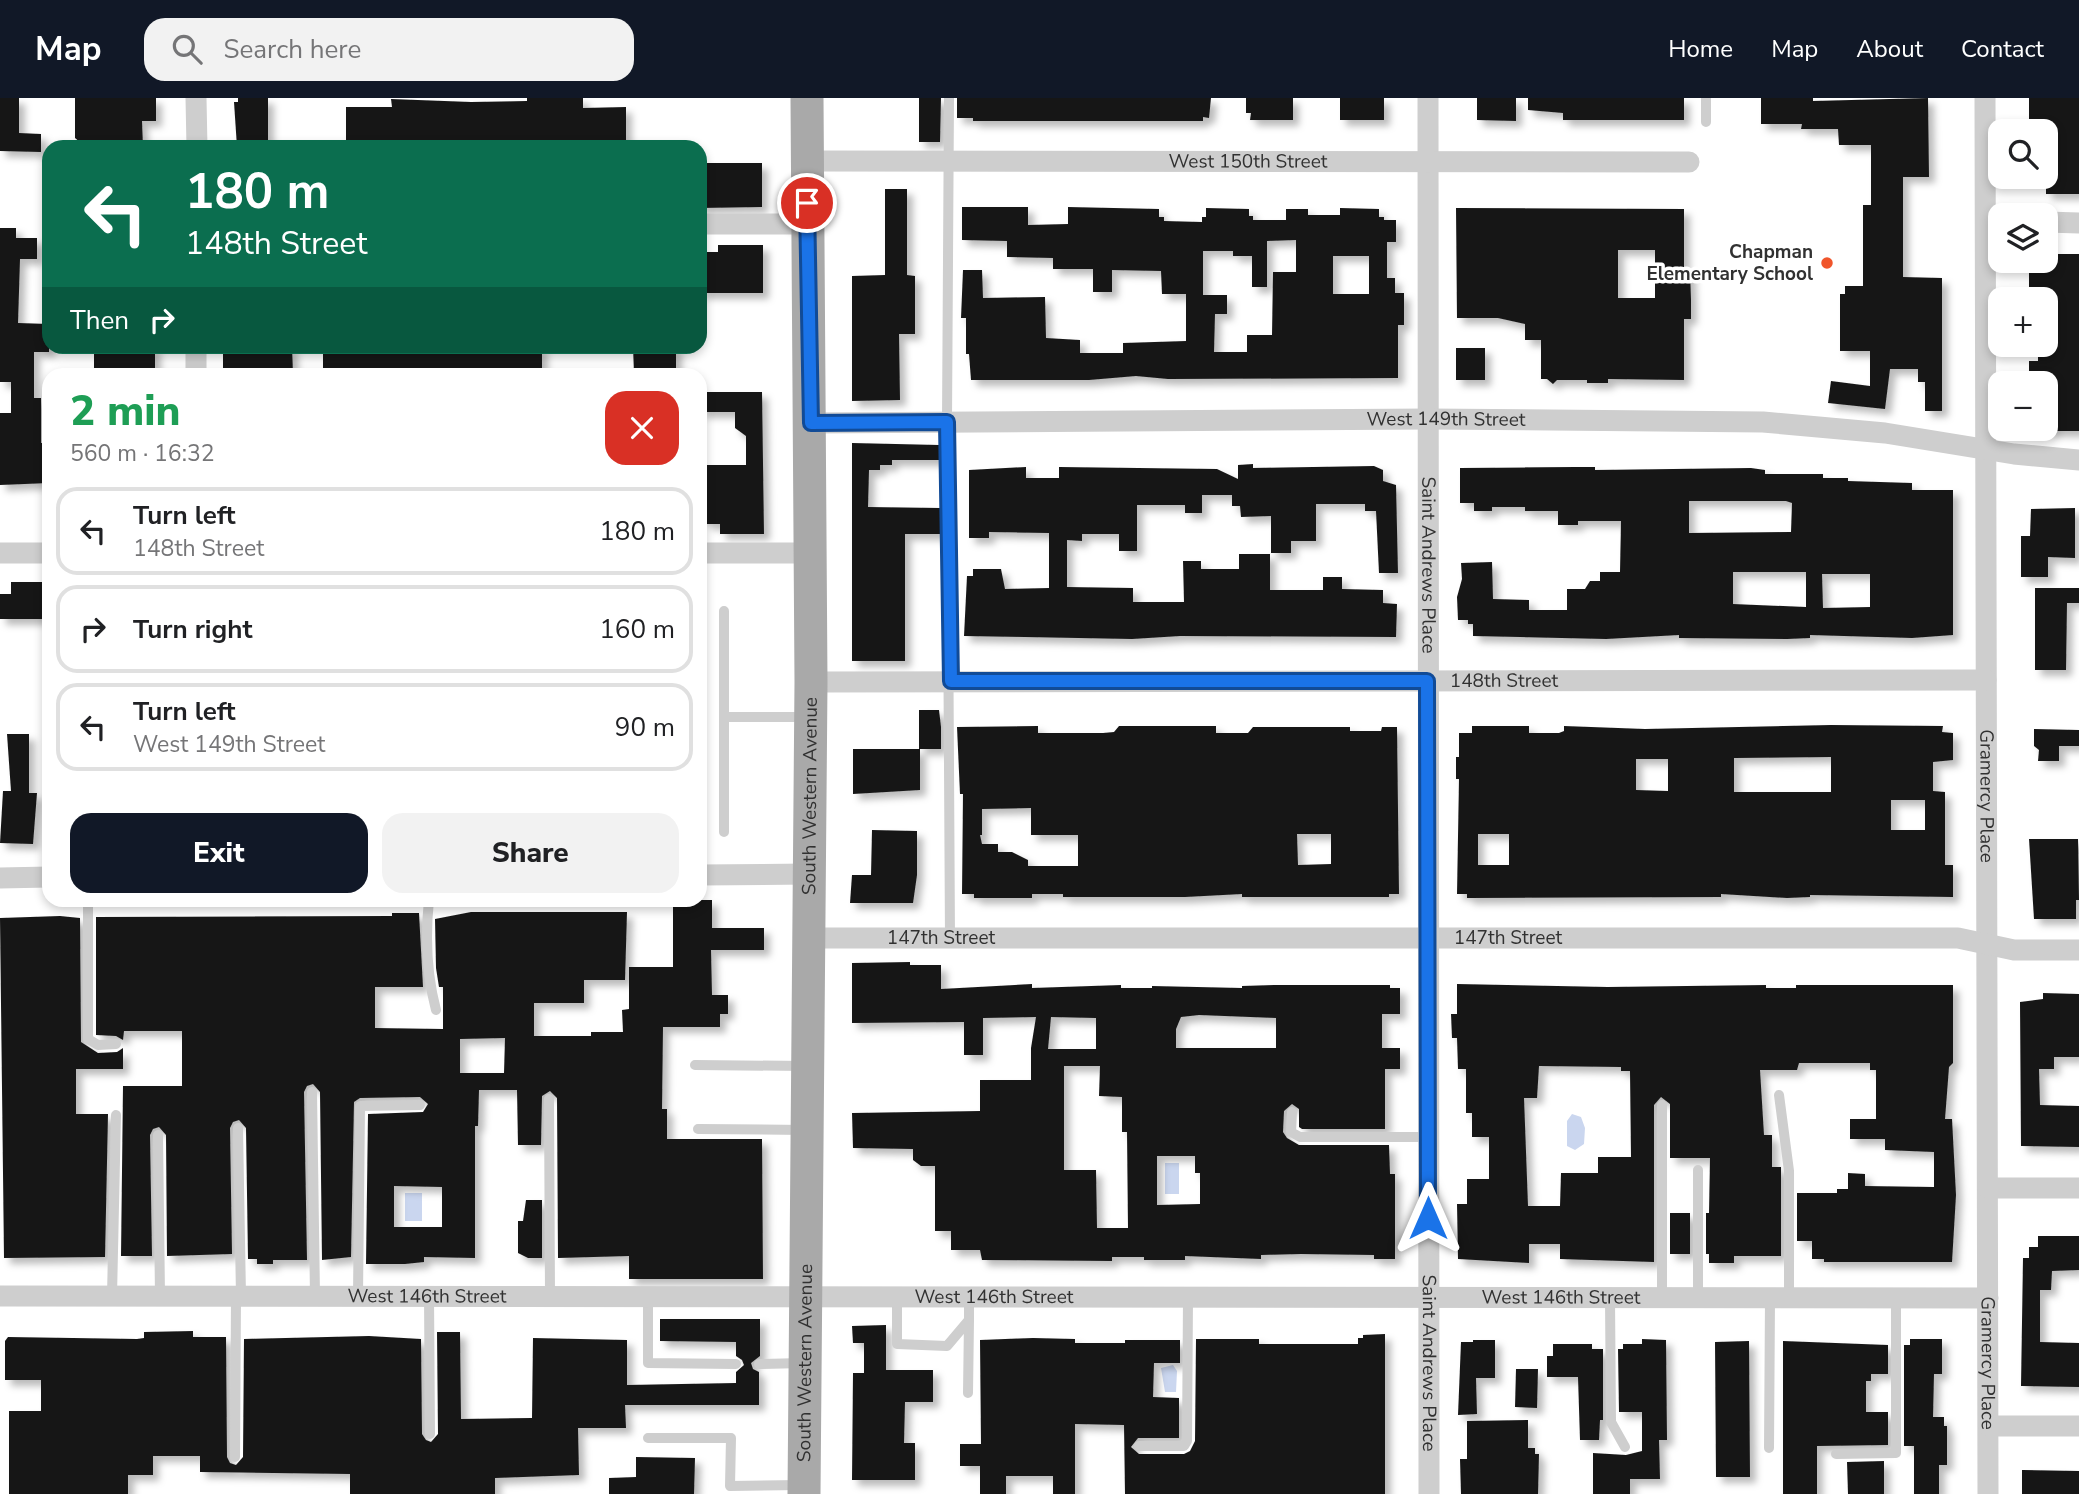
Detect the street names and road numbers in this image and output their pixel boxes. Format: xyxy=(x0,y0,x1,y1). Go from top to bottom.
street label: West 150th Street xyxy=(1169,148,1328,175)
street label: West 149th Street xyxy=(1366,406,1526,433)
street label: Saint Andrews Place xyxy=(1415,476,1441,654)
street label: 148th Street xyxy=(1450,668,1559,694)
street label: South Western Avenue xyxy=(796,697,824,895)
street label: Gramercy Place xyxy=(1973,729,2000,863)
street label: 147th Street xyxy=(887,925,996,951)
street label: 147th Street xyxy=(1454,925,1563,951)
street label: South Western Avenue xyxy=(791,1264,819,1462)
street label: Saint Andrews Place xyxy=(1416,1274,1442,1452)
street label: West 146th Street xyxy=(348,1283,507,1310)
street label: West 146th Street xyxy=(915,1284,1074,1310)
street label: West 146th Street xyxy=(1482,1284,1641,1311)
street label: Gramercy Place xyxy=(1975,1296,2001,1430)

